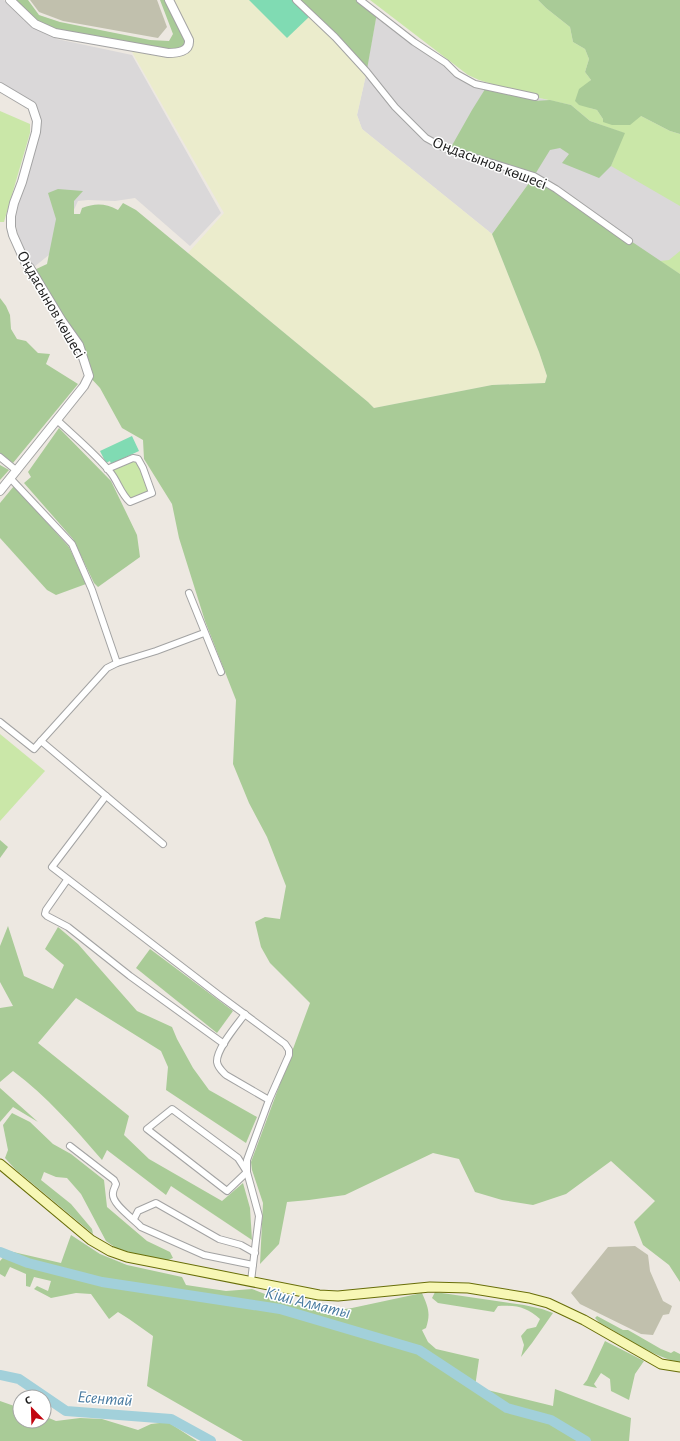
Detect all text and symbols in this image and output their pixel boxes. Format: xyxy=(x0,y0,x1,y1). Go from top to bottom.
street label: Оңдасынов көшесі xyxy=(430,134,549,192)
street label: Оңдасынов көшесі xyxy=(14,248,88,361)
water label: Кіші Алматы xyxy=(264,1284,352,1321)
water label: Есентай xyxy=(77,1388,133,1409)
north arrow xyxy=(12,1389,52,1429)
text: С xyxy=(23,1394,33,1407)

